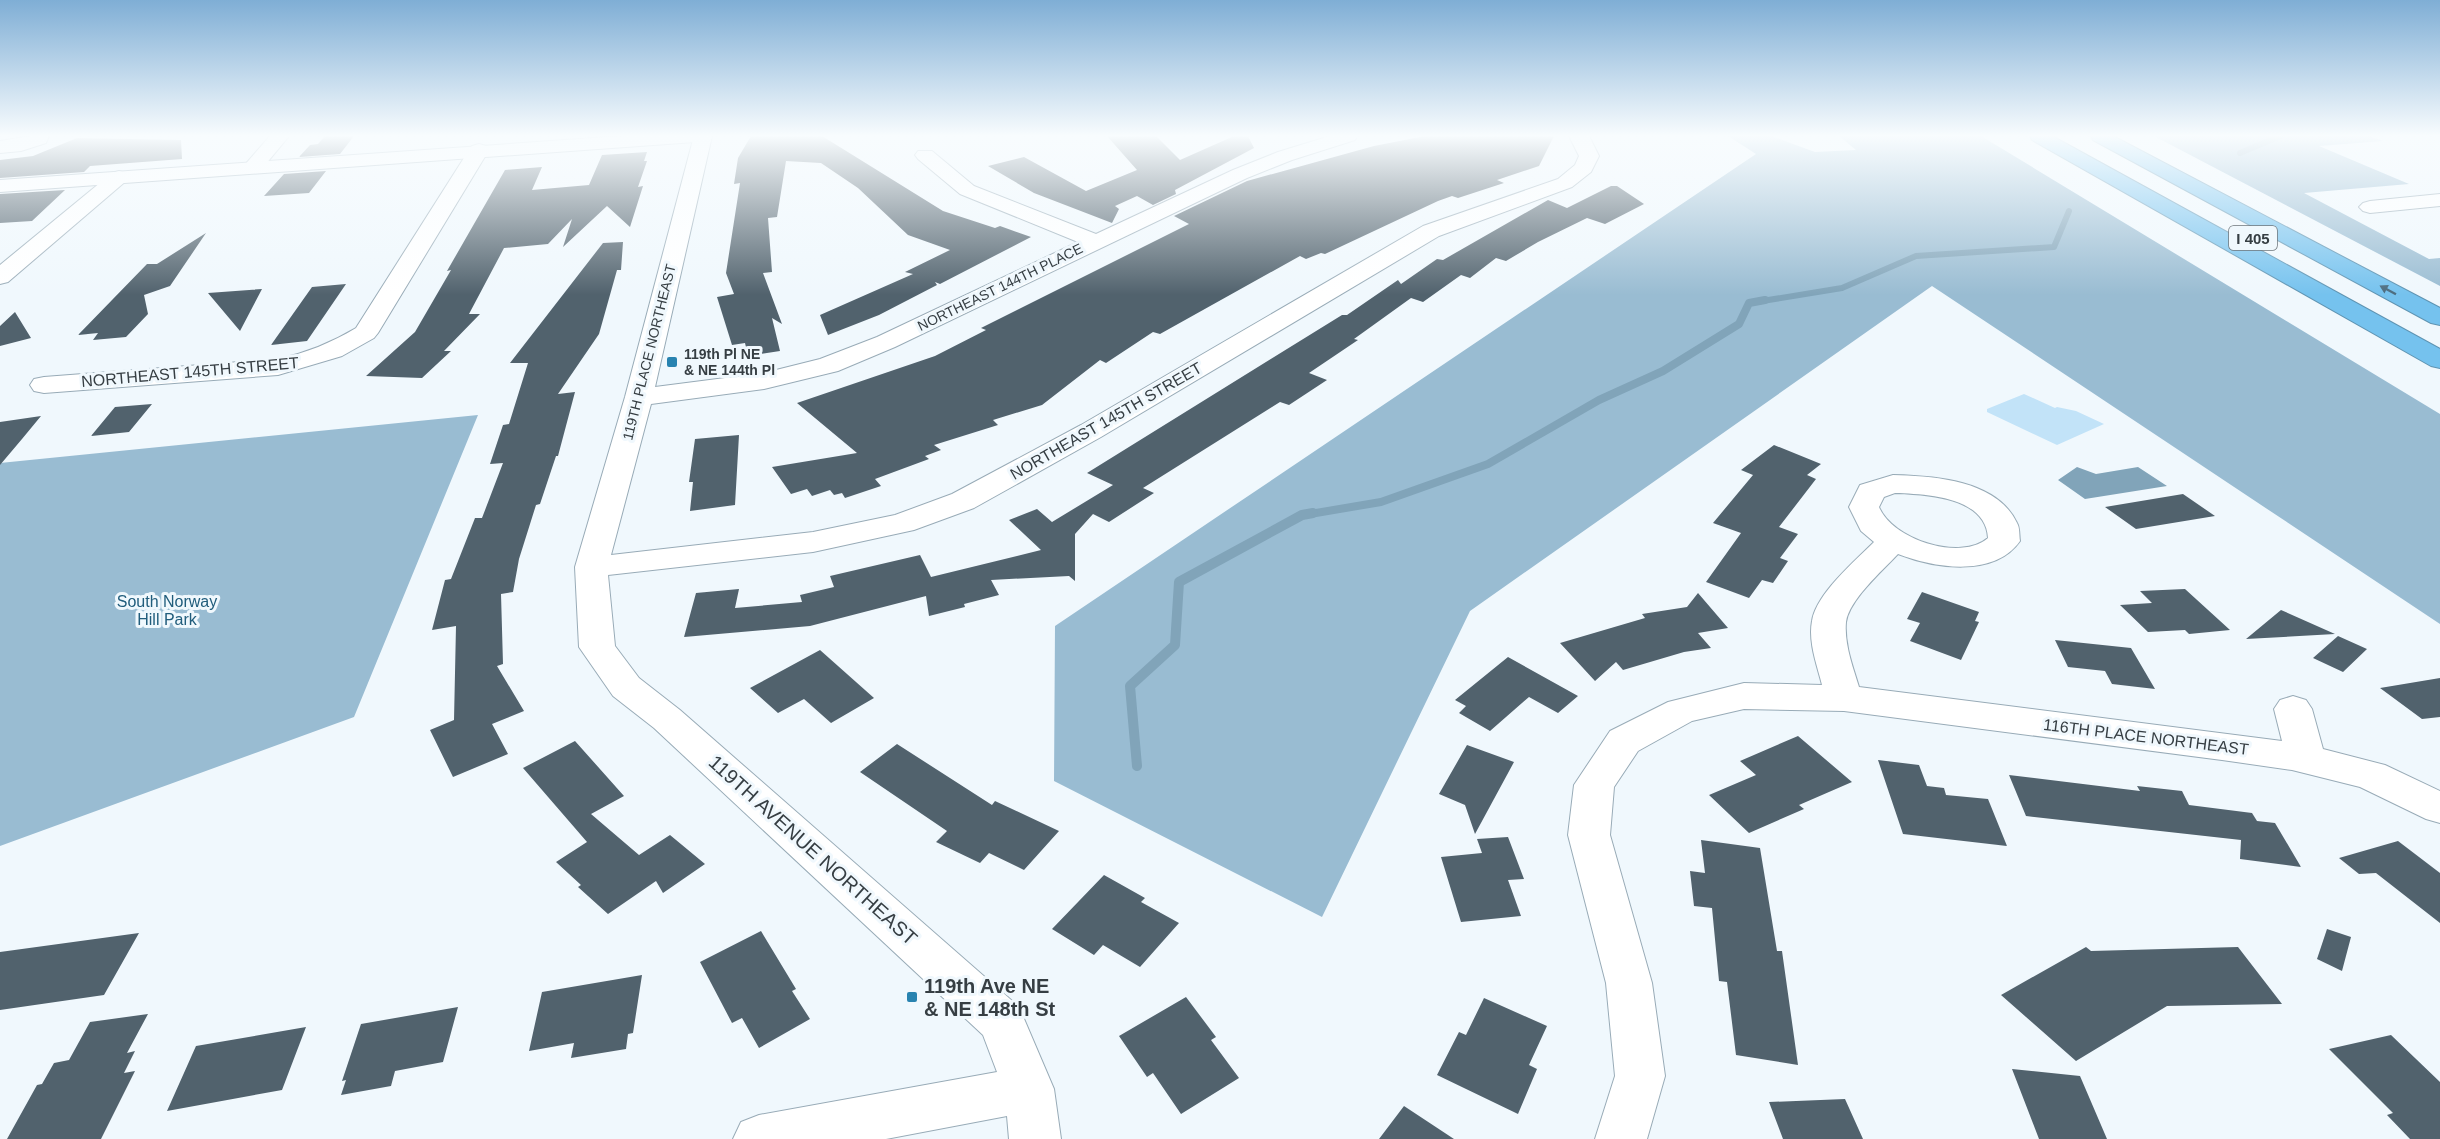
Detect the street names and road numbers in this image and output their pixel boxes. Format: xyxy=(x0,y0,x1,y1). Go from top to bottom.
road number: I 405 xyxy=(2229,226,2277,250)
street label: NORTHEAST 144TH PLACE xyxy=(915,240,1085,334)
street label: 119TH PLACE NORTHEAST xyxy=(619,262,679,442)
street label: NORTHEAST 145TH STREET xyxy=(81,354,300,390)
street label: NORTHEAST 145TH STREET xyxy=(1007,359,1205,483)
street label: 116TH PLACE NORTHEAST xyxy=(2042,716,2250,758)
street label: 119TH AVENUE NORTHEAST xyxy=(704,751,922,949)

